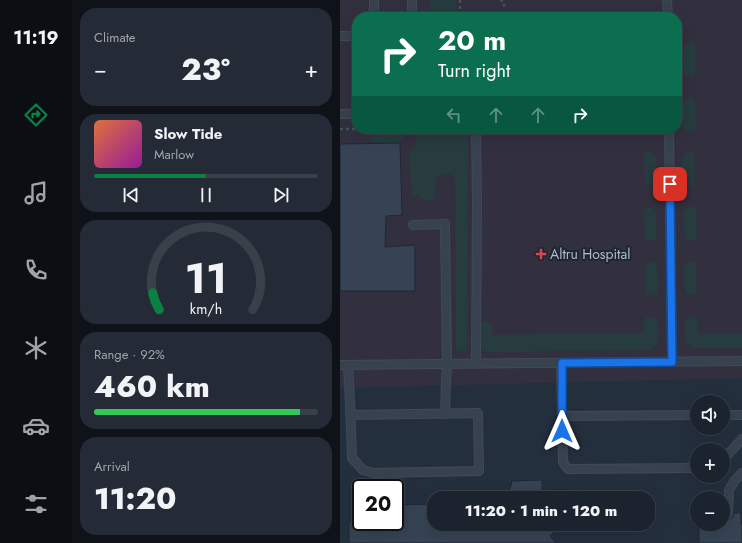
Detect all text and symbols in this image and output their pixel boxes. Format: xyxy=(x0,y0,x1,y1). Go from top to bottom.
text: 20 m xyxy=(438,20,506,61)
text: 11:19 xyxy=(13,25,59,51)
text: Climate xyxy=(94,28,135,47)
icon: right xyxy=(372,28,424,80)
text: 23° xyxy=(181,48,230,91)
text: − xyxy=(94,53,107,85)
text: + xyxy=(304,53,318,85)
text: Turn right xyxy=(438,58,510,84)
icon: directions xyxy=(22,101,50,129)
icon: left xyxy=(443,104,465,126)
icon: ahead xyxy=(485,104,507,126)
icon: ahead xyxy=(527,104,549,126)
icon: right xyxy=(569,104,591,126)
text: Slow Tide xyxy=(154,123,222,145)
text: Marlow xyxy=(154,145,194,164)
pin xyxy=(653,167,687,201)
icon: arrive xyxy=(659,173,681,195)
icon: music xyxy=(22,179,50,207)
icon: previous xyxy=(120,184,142,206)
icon: pause xyxy=(195,184,217,206)
icon: next xyxy=(270,184,292,206)
place label: Altru Hospital xyxy=(550,244,630,264)
text: 11 xyxy=(185,247,227,308)
marker: Altru Hospital xyxy=(535,248,547,260)
icon: phone xyxy=(22,256,50,284)
text: km/h xyxy=(190,298,222,318)
icon: climate xyxy=(22,334,50,362)
text: Range · 92% xyxy=(94,345,165,364)
text: 460 km xyxy=(94,365,210,408)
map controls xyxy=(690,395,730,531)
button: sound xyxy=(690,395,730,435)
position arrow xyxy=(541,410,583,452)
icon: car xyxy=(22,412,50,440)
button: + xyxy=(690,443,730,483)
text: Arrival xyxy=(94,457,130,476)
text: 11:20 xyxy=(94,477,176,520)
speed limit sign: 20 xyxy=(352,479,404,531)
icon: filters xyxy=(22,490,50,518)
button: − xyxy=(690,491,730,531)
text: 11:20 · 1 min · 120 m xyxy=(465,500,617,522)

